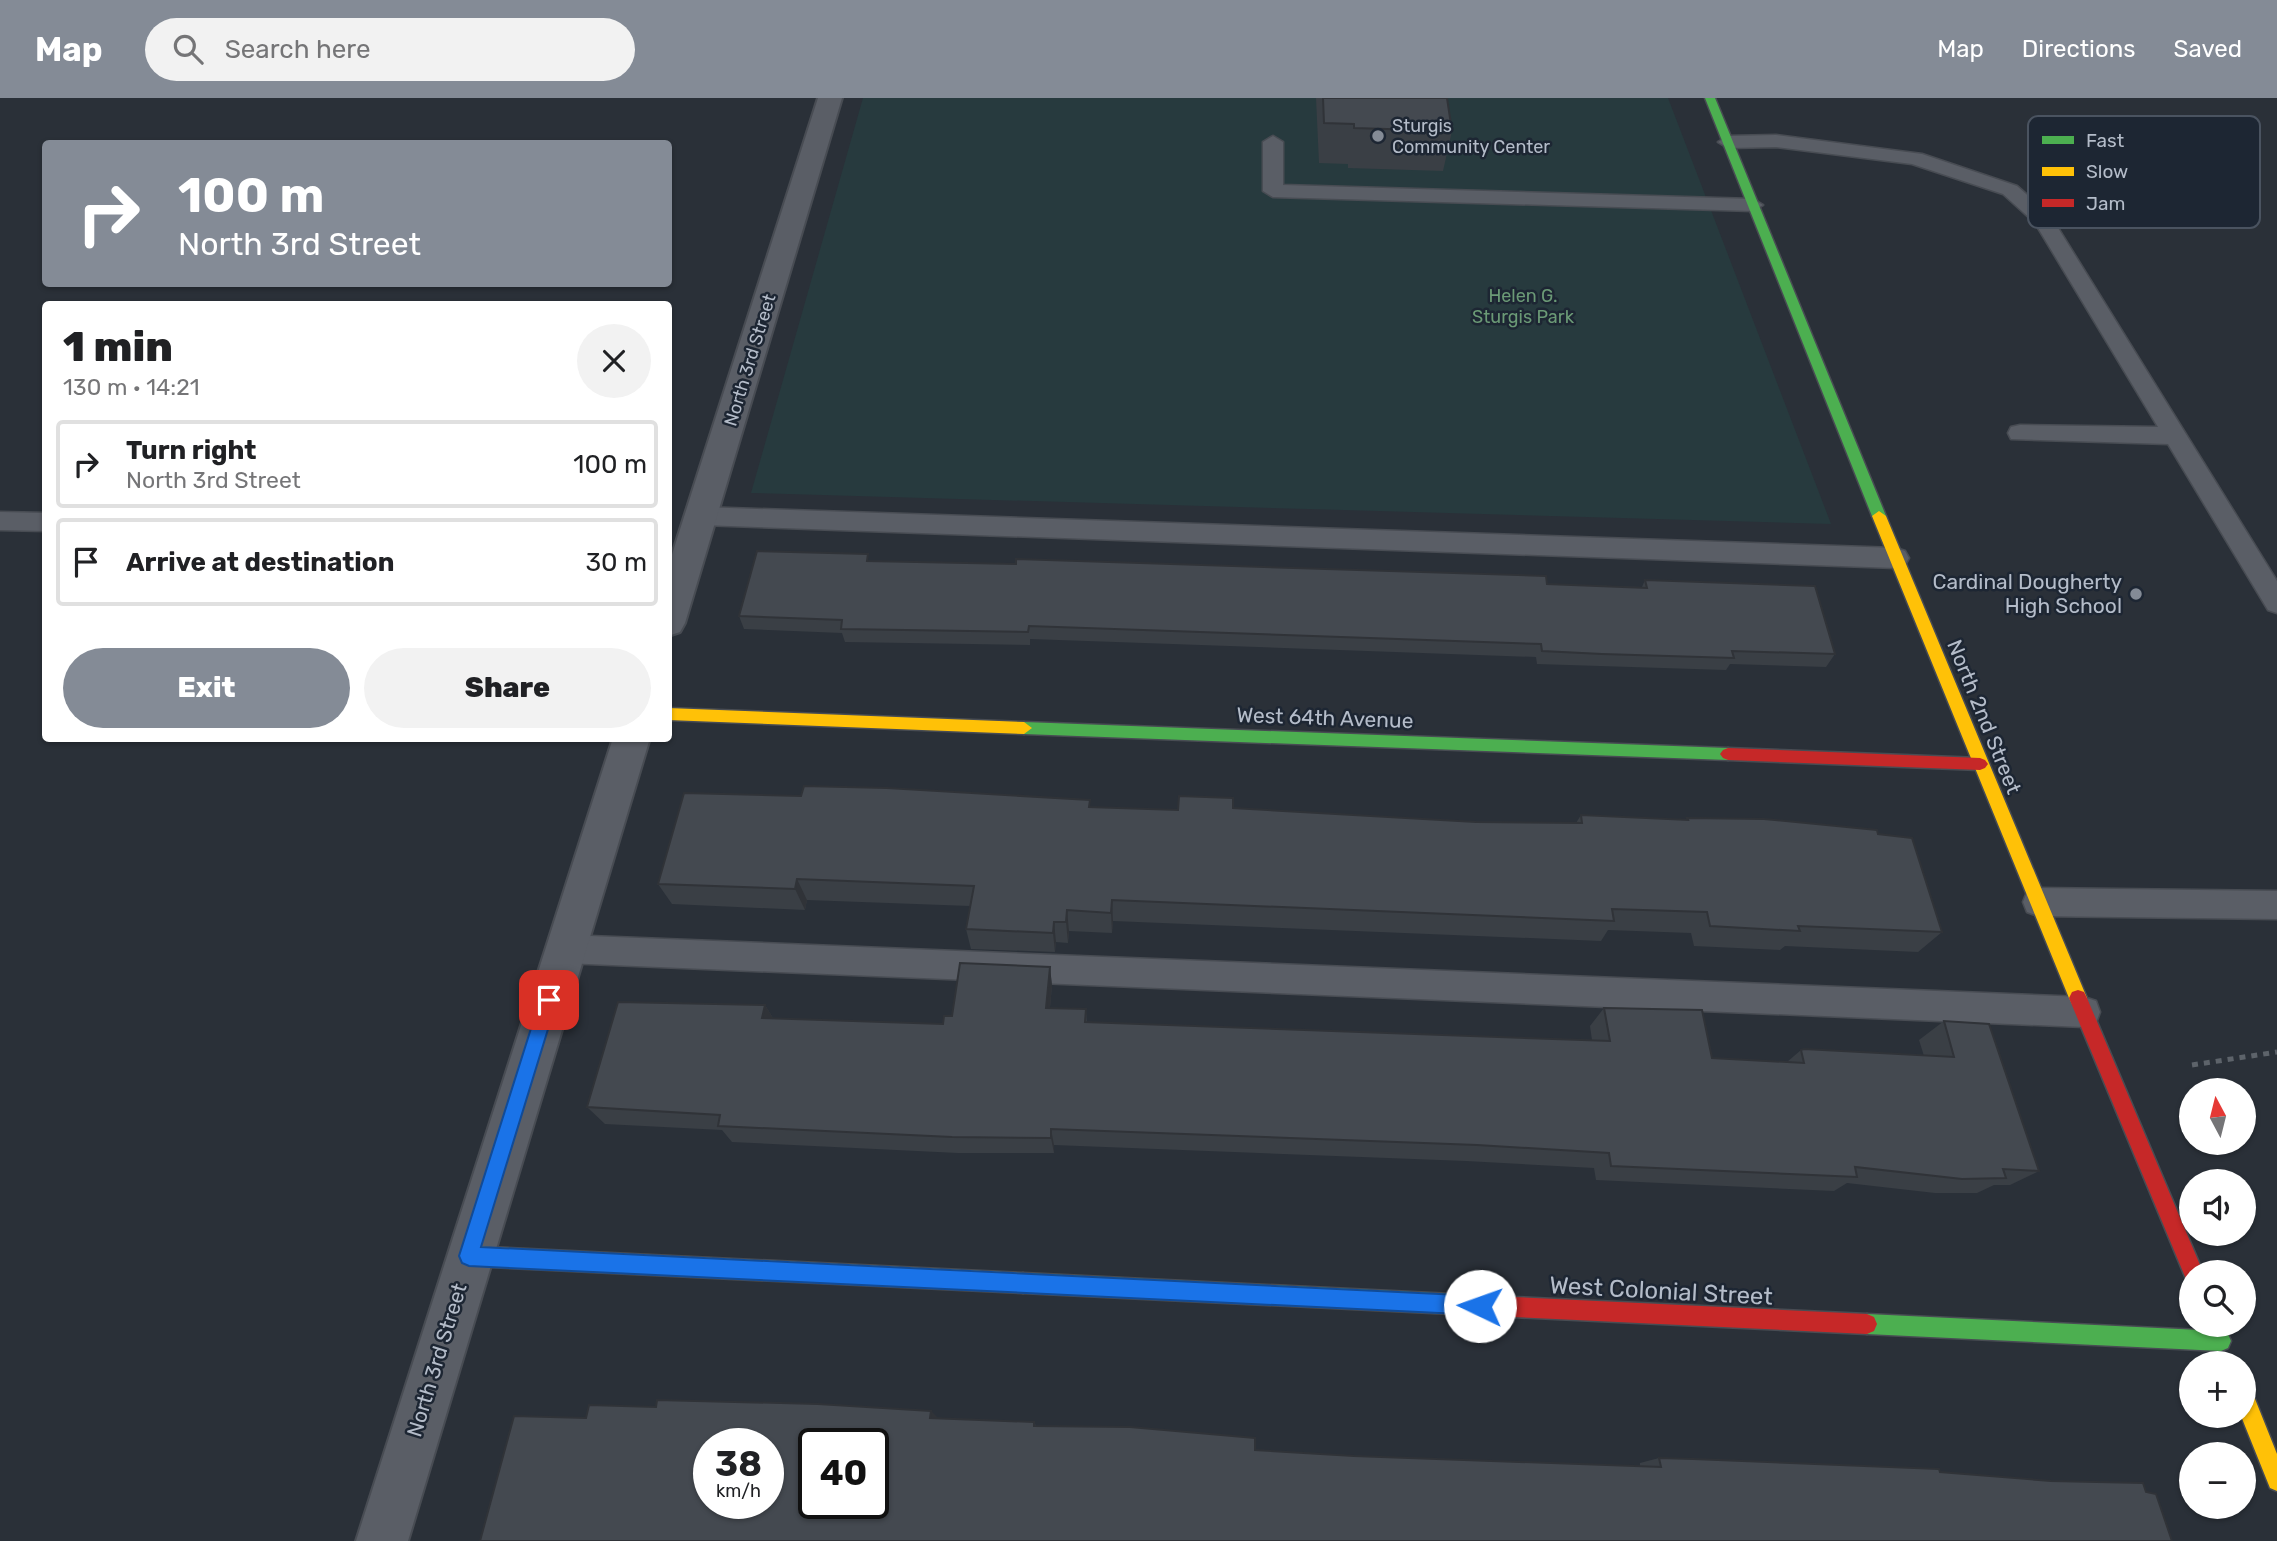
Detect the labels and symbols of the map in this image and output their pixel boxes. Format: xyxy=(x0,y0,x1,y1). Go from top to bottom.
place label: Sturgis Community Center xyxy=(1392,115,1550,158)
legend xyxy=(2028,116,2260,228)
marker: Sturgis Community Center xyxy=(1370,128,1386,144)
text: Fast xyxy=(2086,129,2125,152)
text: Slow xyxy=(2086,160,2128,183)
text: Jam xyxy=(2086,192,2125,215)
park label: Helen G. Sturgis Park xyxy=(1472,285,1575,328)
street label: North 3rd Street xyxy=(719,291,781,429)
place label: Cardinal Dougherty High School xyxy=(1932,569,2122,618)
marker: Cardinal Dougherty High School xyxy=(2128,586,2144,602)
street label: North 2nd Street xyxy=(1942,636,2027,798)
street label: West 64th Avenue xyxy=(1236,702,1414,733)
pin xyxy=(519,970,579,1030)
north arrow xyxy=(2179,1078,2256,1155)
position arrow xyxy=(1443,1269,1517,1343)
street label: West Colonial Street xyxy=(1549,1271,1773,1311)
street label: North 3rd Street xyxy=(401,1280,472,1440)
speed limit sign: 40 xyxy=(798,1428,889,1519)

